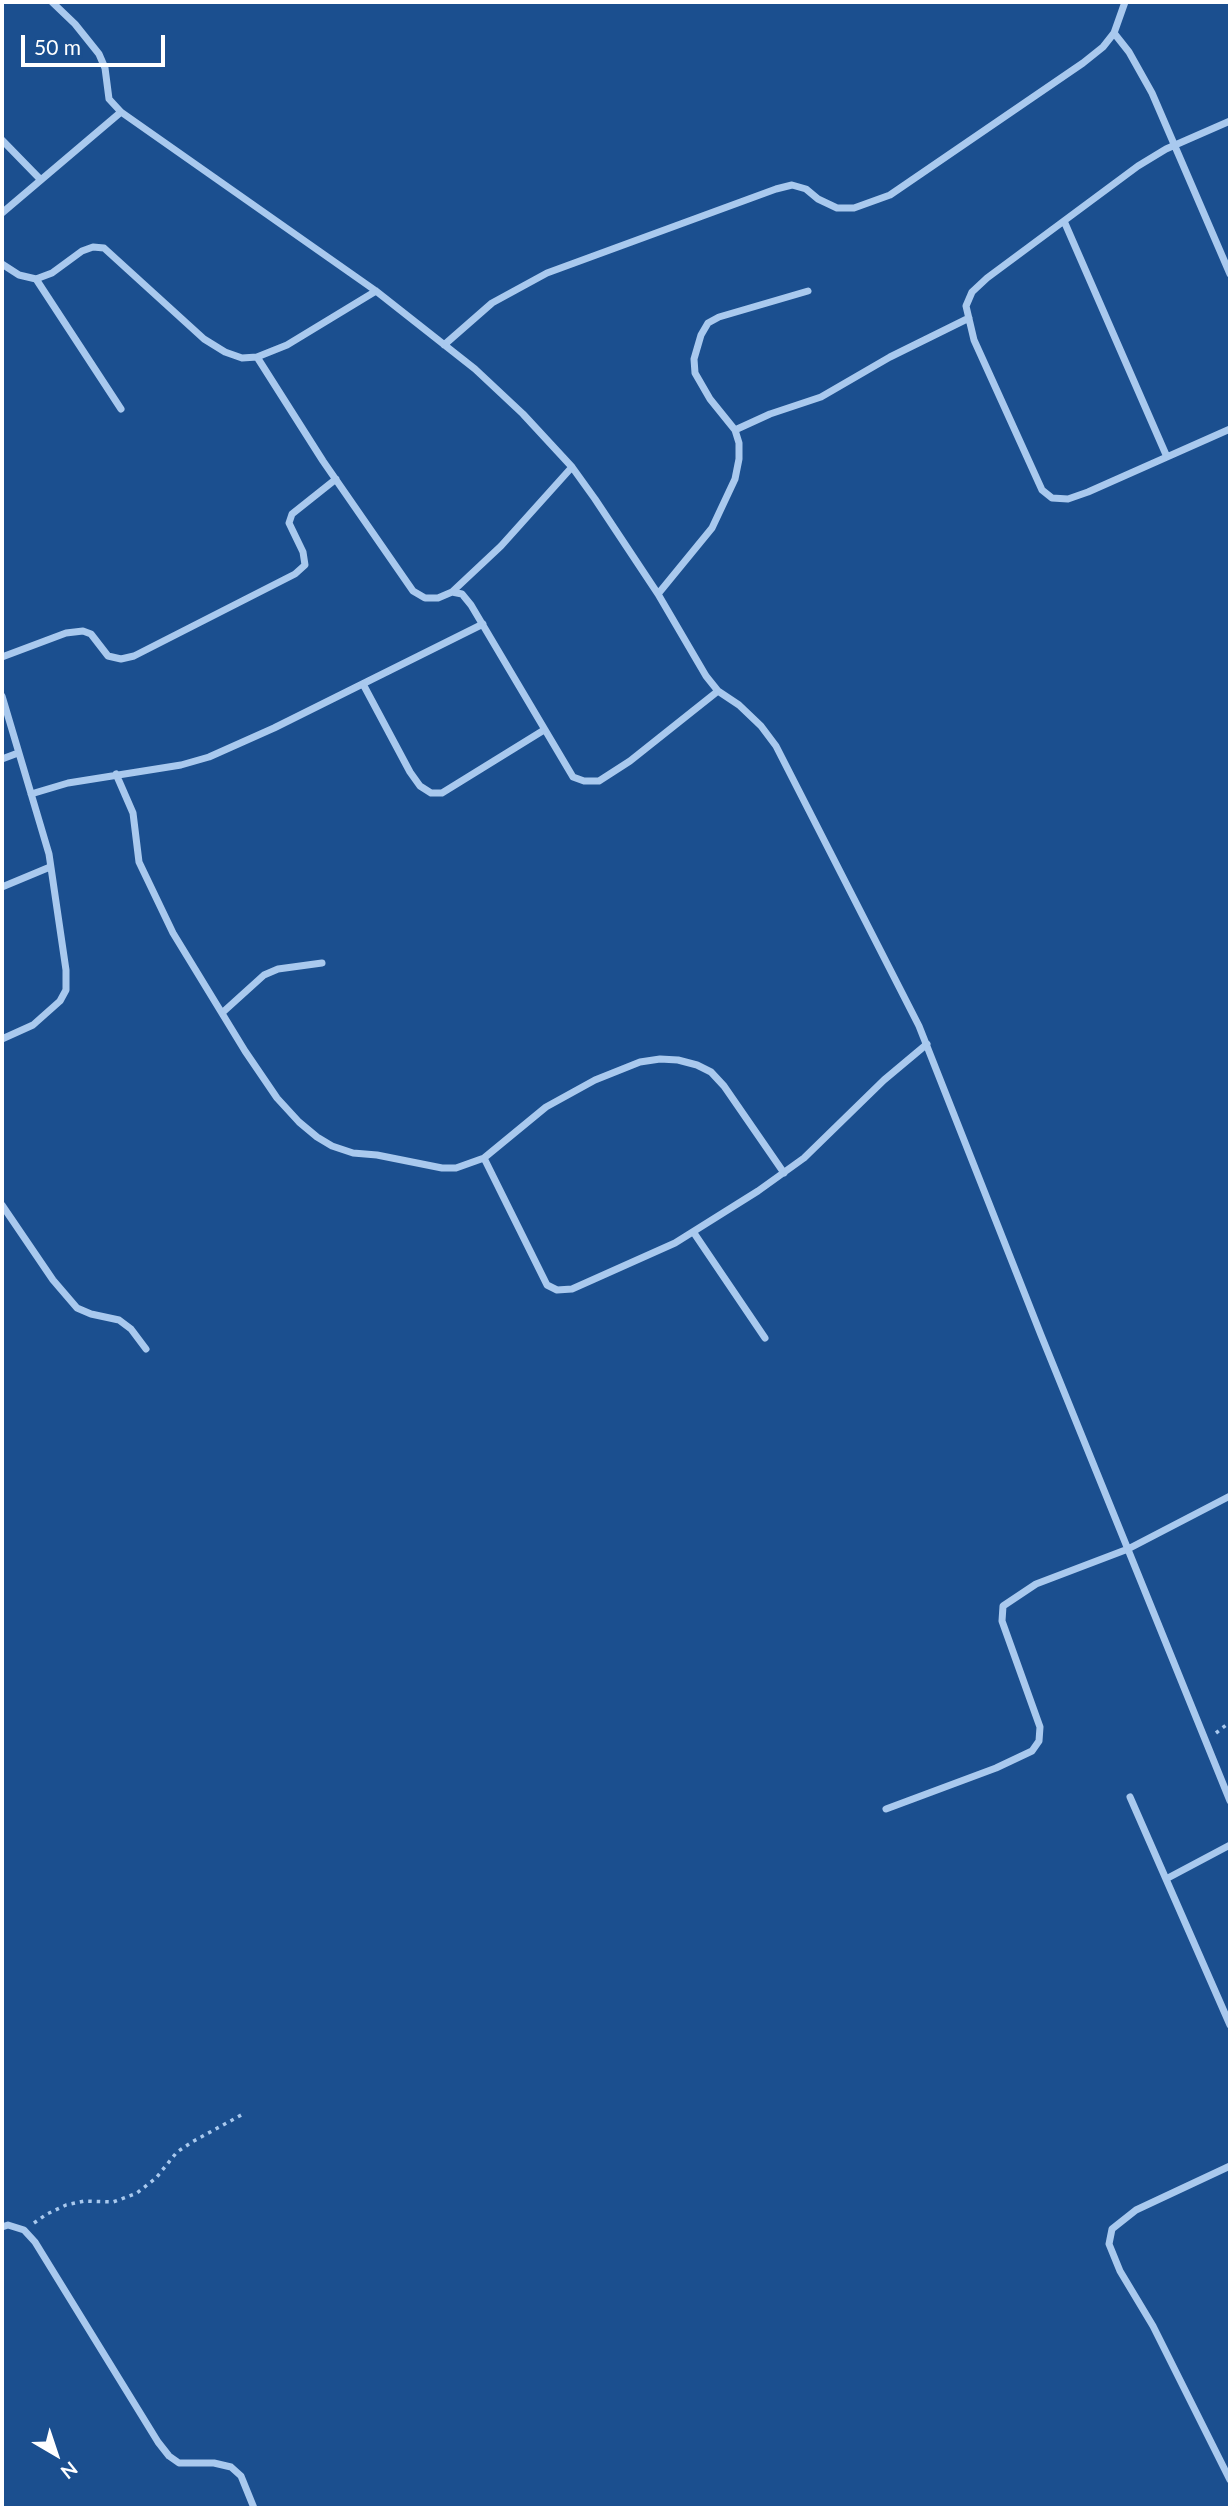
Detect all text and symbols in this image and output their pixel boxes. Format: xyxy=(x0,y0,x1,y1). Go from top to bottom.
scale bar xyxy=(24,21,168,65)
text: 50 m xyxy=(34,34,81,59)
north arrow xyxy=(21,2419,91,2489)
text: N xyxy=(57,2457,82,2484)

